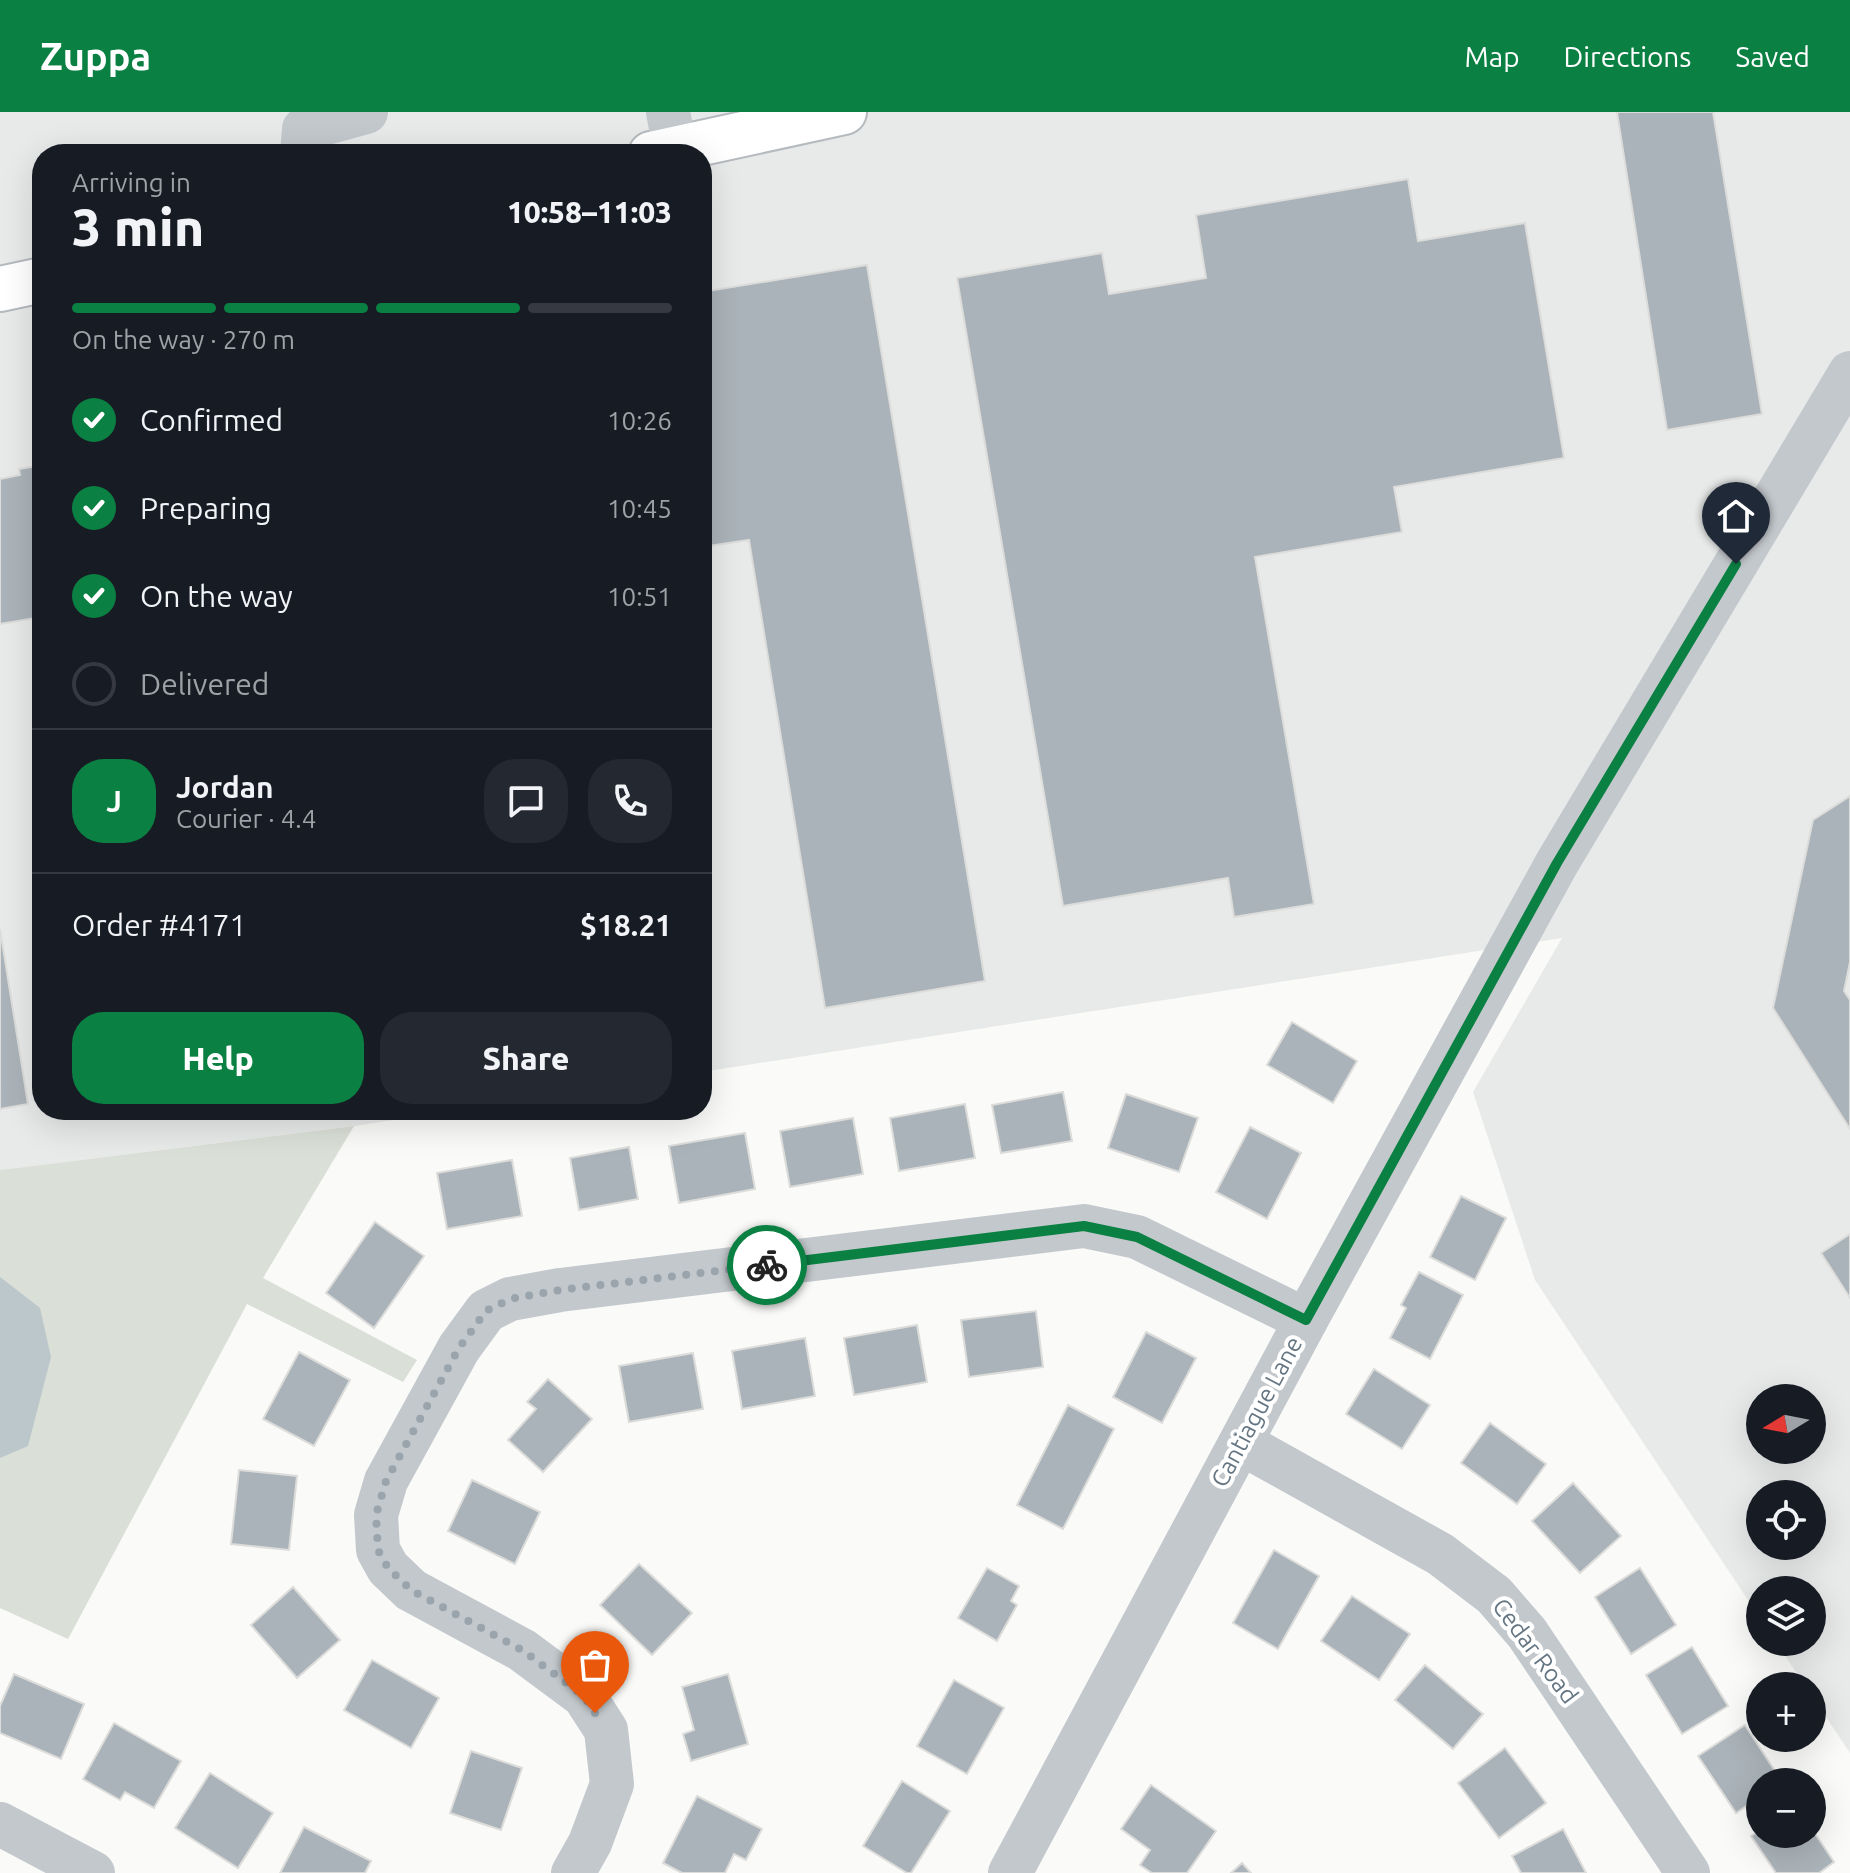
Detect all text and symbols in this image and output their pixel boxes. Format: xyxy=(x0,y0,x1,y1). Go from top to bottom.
text: Zuppa xyxy=(40,35,151,77)
text: Map xyxy=(1464,41,1520,72)
text: Directions xyxy=(1564,41,1691,72)
text: Saved xyxy=(1735,41,1810,72)
text: Arriving in xyxy=(72,168,191,197)
text: 10:58–11:03 xyxy=(507,195,672,229)
text: 3 min xyxy=(72,198,204,256)
text: On the way · 270 m xyxy=(72,325,295,354)
icon: check xyxy=(72,398,116,442)
text: Confirmed xyxy=(140,403,283,437)
text: 10:26 xyxy=(607,406,672,435)
pin xyxy=(1702,482,1770,564)
icon: check xyxy=(72,486,116,530)
text: Preparing xyxy=(140,491,272,525)
text: 10:45 xyxy=(607,494,672,523)
icon: home xyxy=(1714,494,1758,538)
icon: check xyxy=(72,574,116,618)
text: On the way xyxy=(140,579,293,613)
text: 10:51 xyxy=(607,582,672,611)
text: Delivered xyxy=(140,667,269,701)
button: chat xyxy=(484,759,568,843)
button: phone xyxy=(588,759,672,843)
text: Jordan xyxy=(176,770,274,804)
text: J xyxy=(106,784,122,818)
text: Courier · 4.4 xyxy=(176,804,316,833)
text: Order #4171 xyxy=(72,908,246,942)
text: $18.21 xyxy=(580,908,672,942)
button: Help xyxy=(72,1012,364,1104)
button: Share xyxy=(380,1012,672,1104)
courier xyxy=(727,1225,807,1305)
icon: bike xyxy=(745,1243,789,1287)
street label: Cantiague Lane xyxy=(1206,1332,1307,1491)
north arrow xyxy=(1746,1384,1826,1464)
map controls xyxy=(1746,1384,1826,1848)
button: locate xyxy=(1746,1480,1826,1560)
button: layers xyxy=(1746,1576,1826,1656)
street label: Cedar Road xyxy=(1487,1593,1584,1708)
pin xyxy=(561,1631,629,1713)
icon: bag xyxy=(573,1643,617,1687)
button: + xyxy=(1746,1672,1826,1752)
button: − xyxy=(1746,1768,1826,1848)

